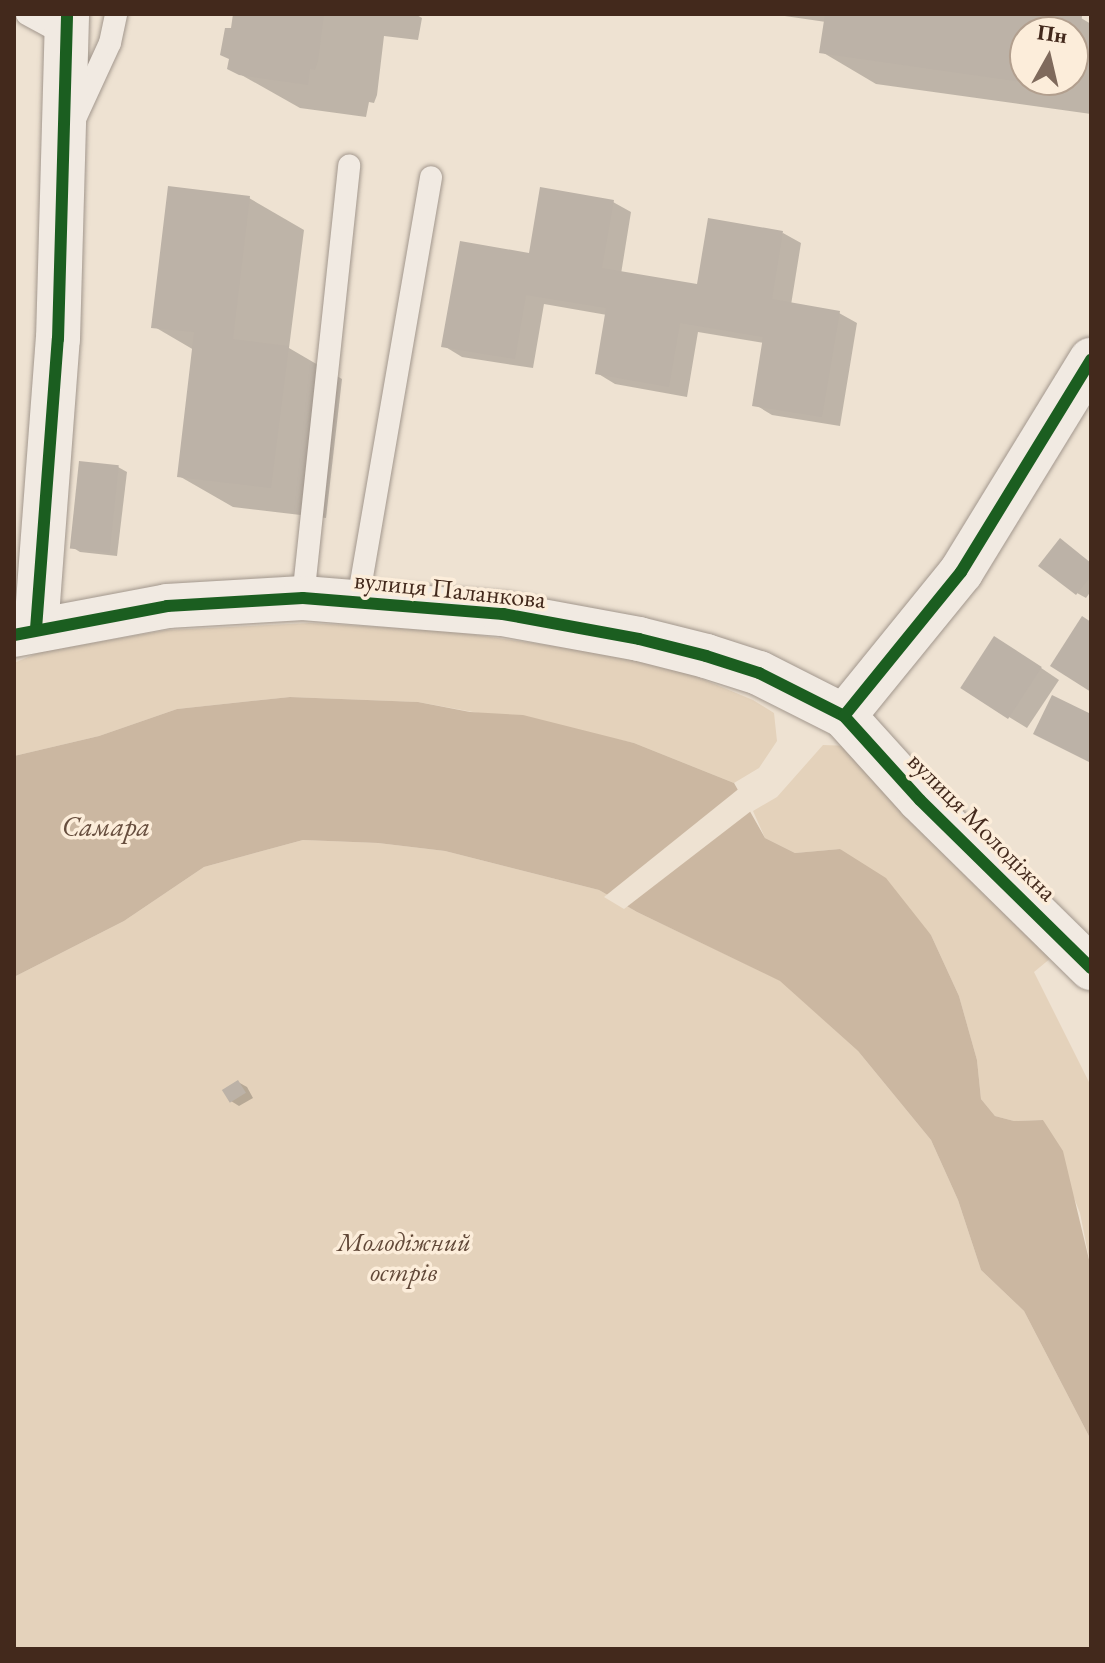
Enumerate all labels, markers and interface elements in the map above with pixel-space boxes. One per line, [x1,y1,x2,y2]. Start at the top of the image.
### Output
north arrow [1009,16,1089,96]
text: Пн [1035,17,1069,50]
street label: вулиця Паланкова [353,564,547,616]
street label: вулиця Молодіжна [901,746,1063,908]
water label: Самара [62,809,150,843]
park label: Молодіжний острів [337,1227,471,1288]

